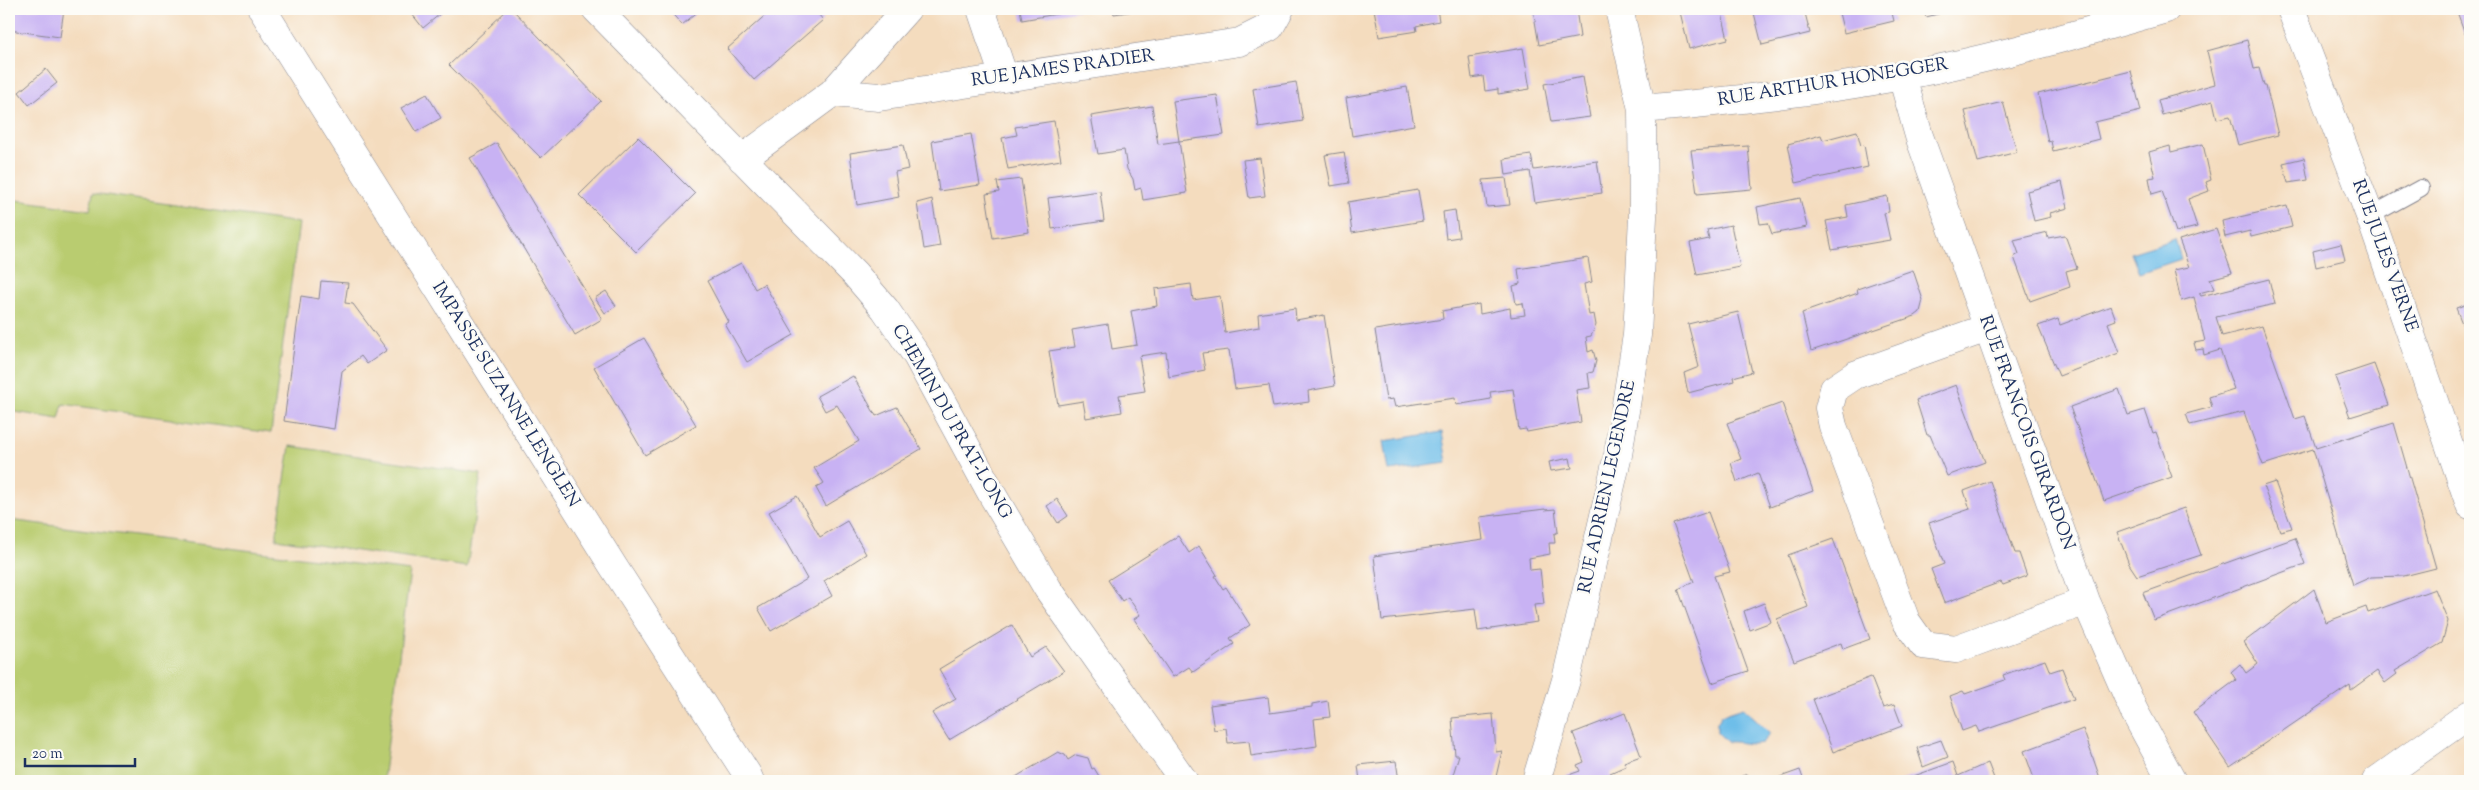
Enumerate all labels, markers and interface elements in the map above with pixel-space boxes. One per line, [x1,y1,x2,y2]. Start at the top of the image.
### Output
street label: RUE JAMES PRADIER [970,43,1156,95]
street label: RUE ARTHUR HONEGGER [1716,52,1950,114]
street label: RUE JULES VERNE [2344,176,2424,336]
street label: IMPASSE SUZANNE LENGLEN [425,277,585,513]
street label: RUE FRANÇOIS GIRARDON [1971,312,2081,554]
street label: CHEMIN DU PRAT-LONG [884,320,1018,525]
street label: RUE ADRIEN LEGENDRE [1573,378,1643,596]
scale bar [25,735,135,767]
text: 20 m [32,744,63,765]

